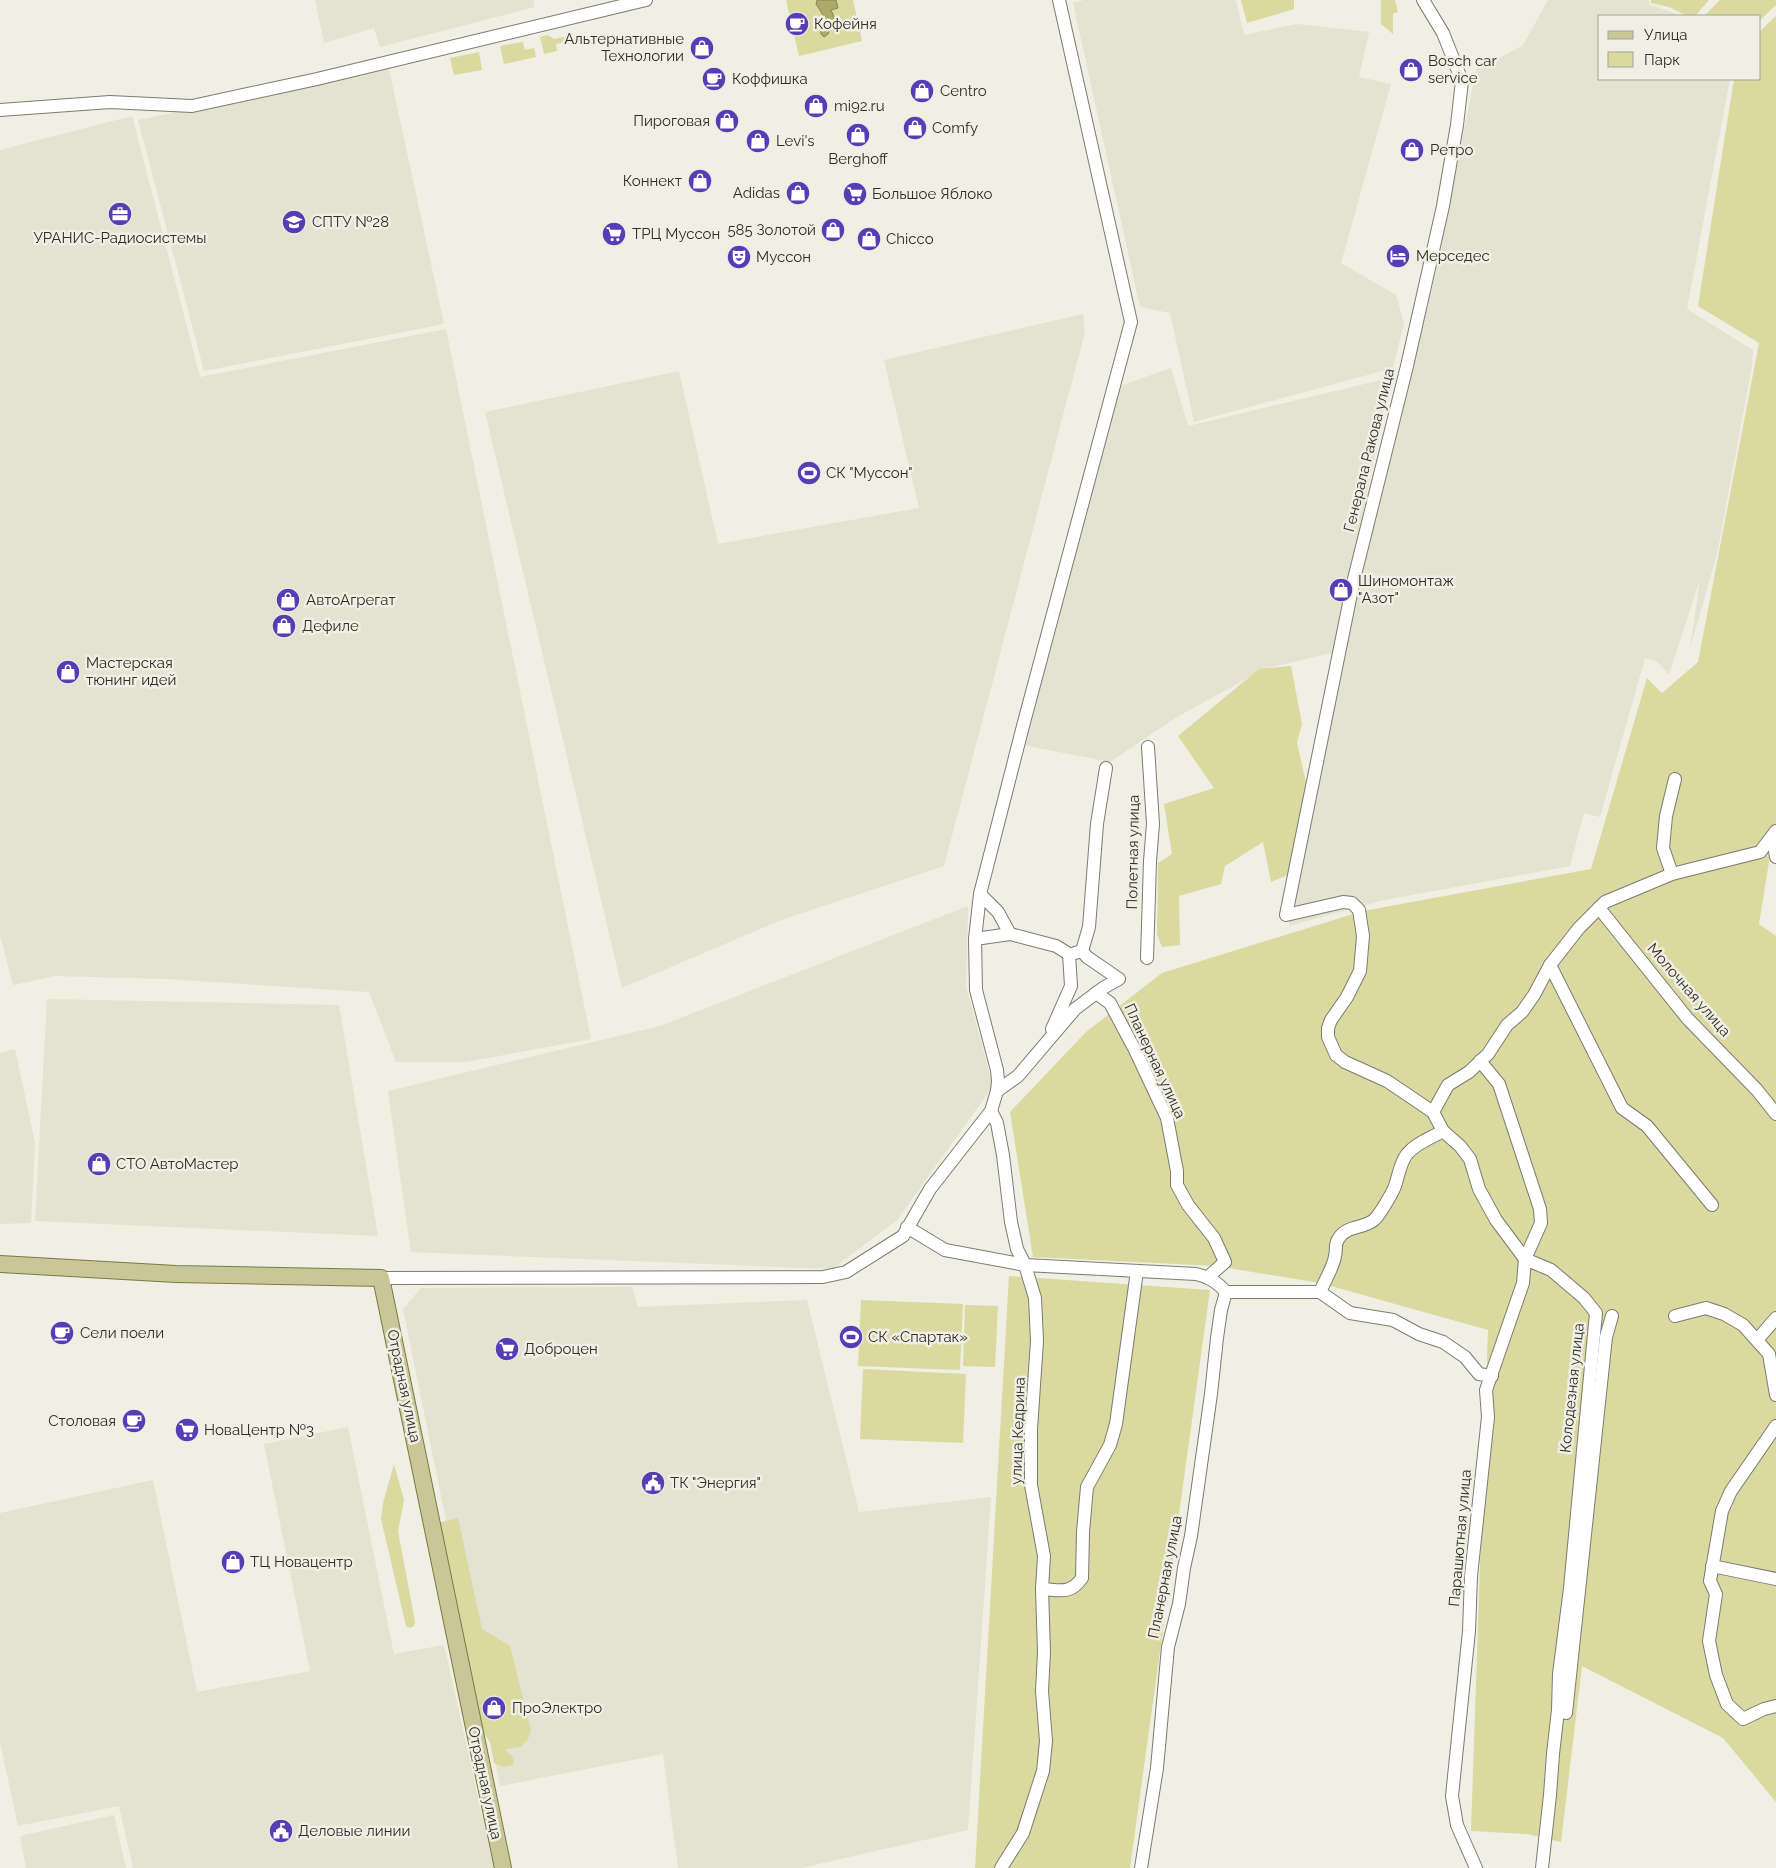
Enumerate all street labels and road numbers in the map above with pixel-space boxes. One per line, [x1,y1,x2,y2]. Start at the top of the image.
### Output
street label: Генерала Ракова улица [1340,366,1398,534]
street label: Полетная улица [1123,795,1143,909]
street label: Молочная улица [1644,940,1734,1040]
street label: Планерная улица [1120,1001,1190,1121]
street label: Колодезная улица [1556,1322,1588,1454]
street label: Отрадная улица [383,1328,425,1444]
street label: улица Кедрина [1007,1377,1029,1485]
street label: Парашютная улица [1445,1469,1475,1607]
street label: Планерная улица [1144,1514,1186,1640]
street label: Отрадная улица [464,1725,506,1841]

